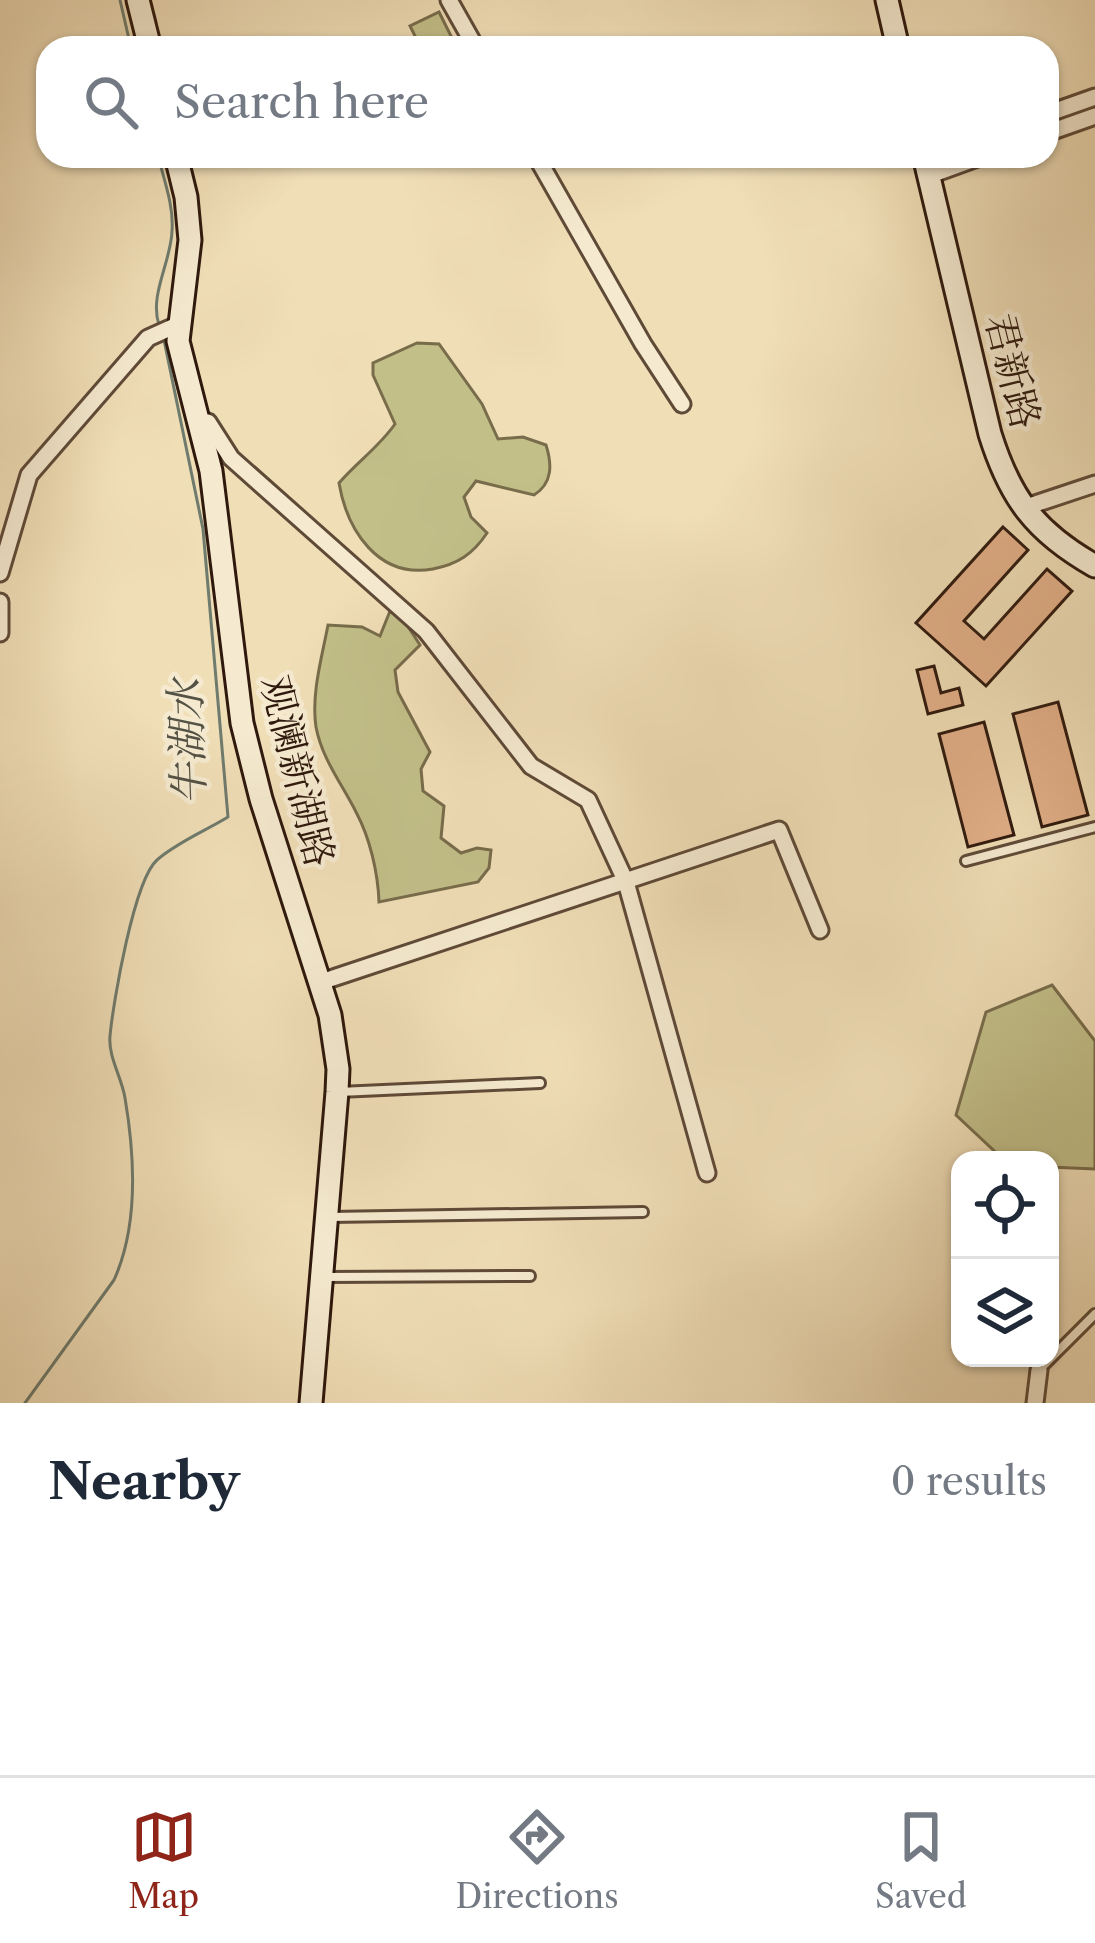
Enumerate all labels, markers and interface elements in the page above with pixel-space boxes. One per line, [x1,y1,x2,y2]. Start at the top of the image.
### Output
search box [36,36,1059,168]
icon: search [78,69,144,135]
text: Search here [174,74,429,130]
street label: 君新路 [976,308,1050,434]
street label: 观澜新湖路 [251,671,345,871]
water label: 牛湖水 [159,674,215,806]
map controls [951,1151,1059,1367]
button: locate [951,1151,1059,1259]
button: layers [951,1259,1059,1367]
text: Nearby [48,1450,240,1512]
text: 0 results [891,1457,1047,1505]
tab: Map [128,1804,199,1917]
tab: Directions [456,1804,619,1917]
tab: Saved [875,1804,967,1917]

